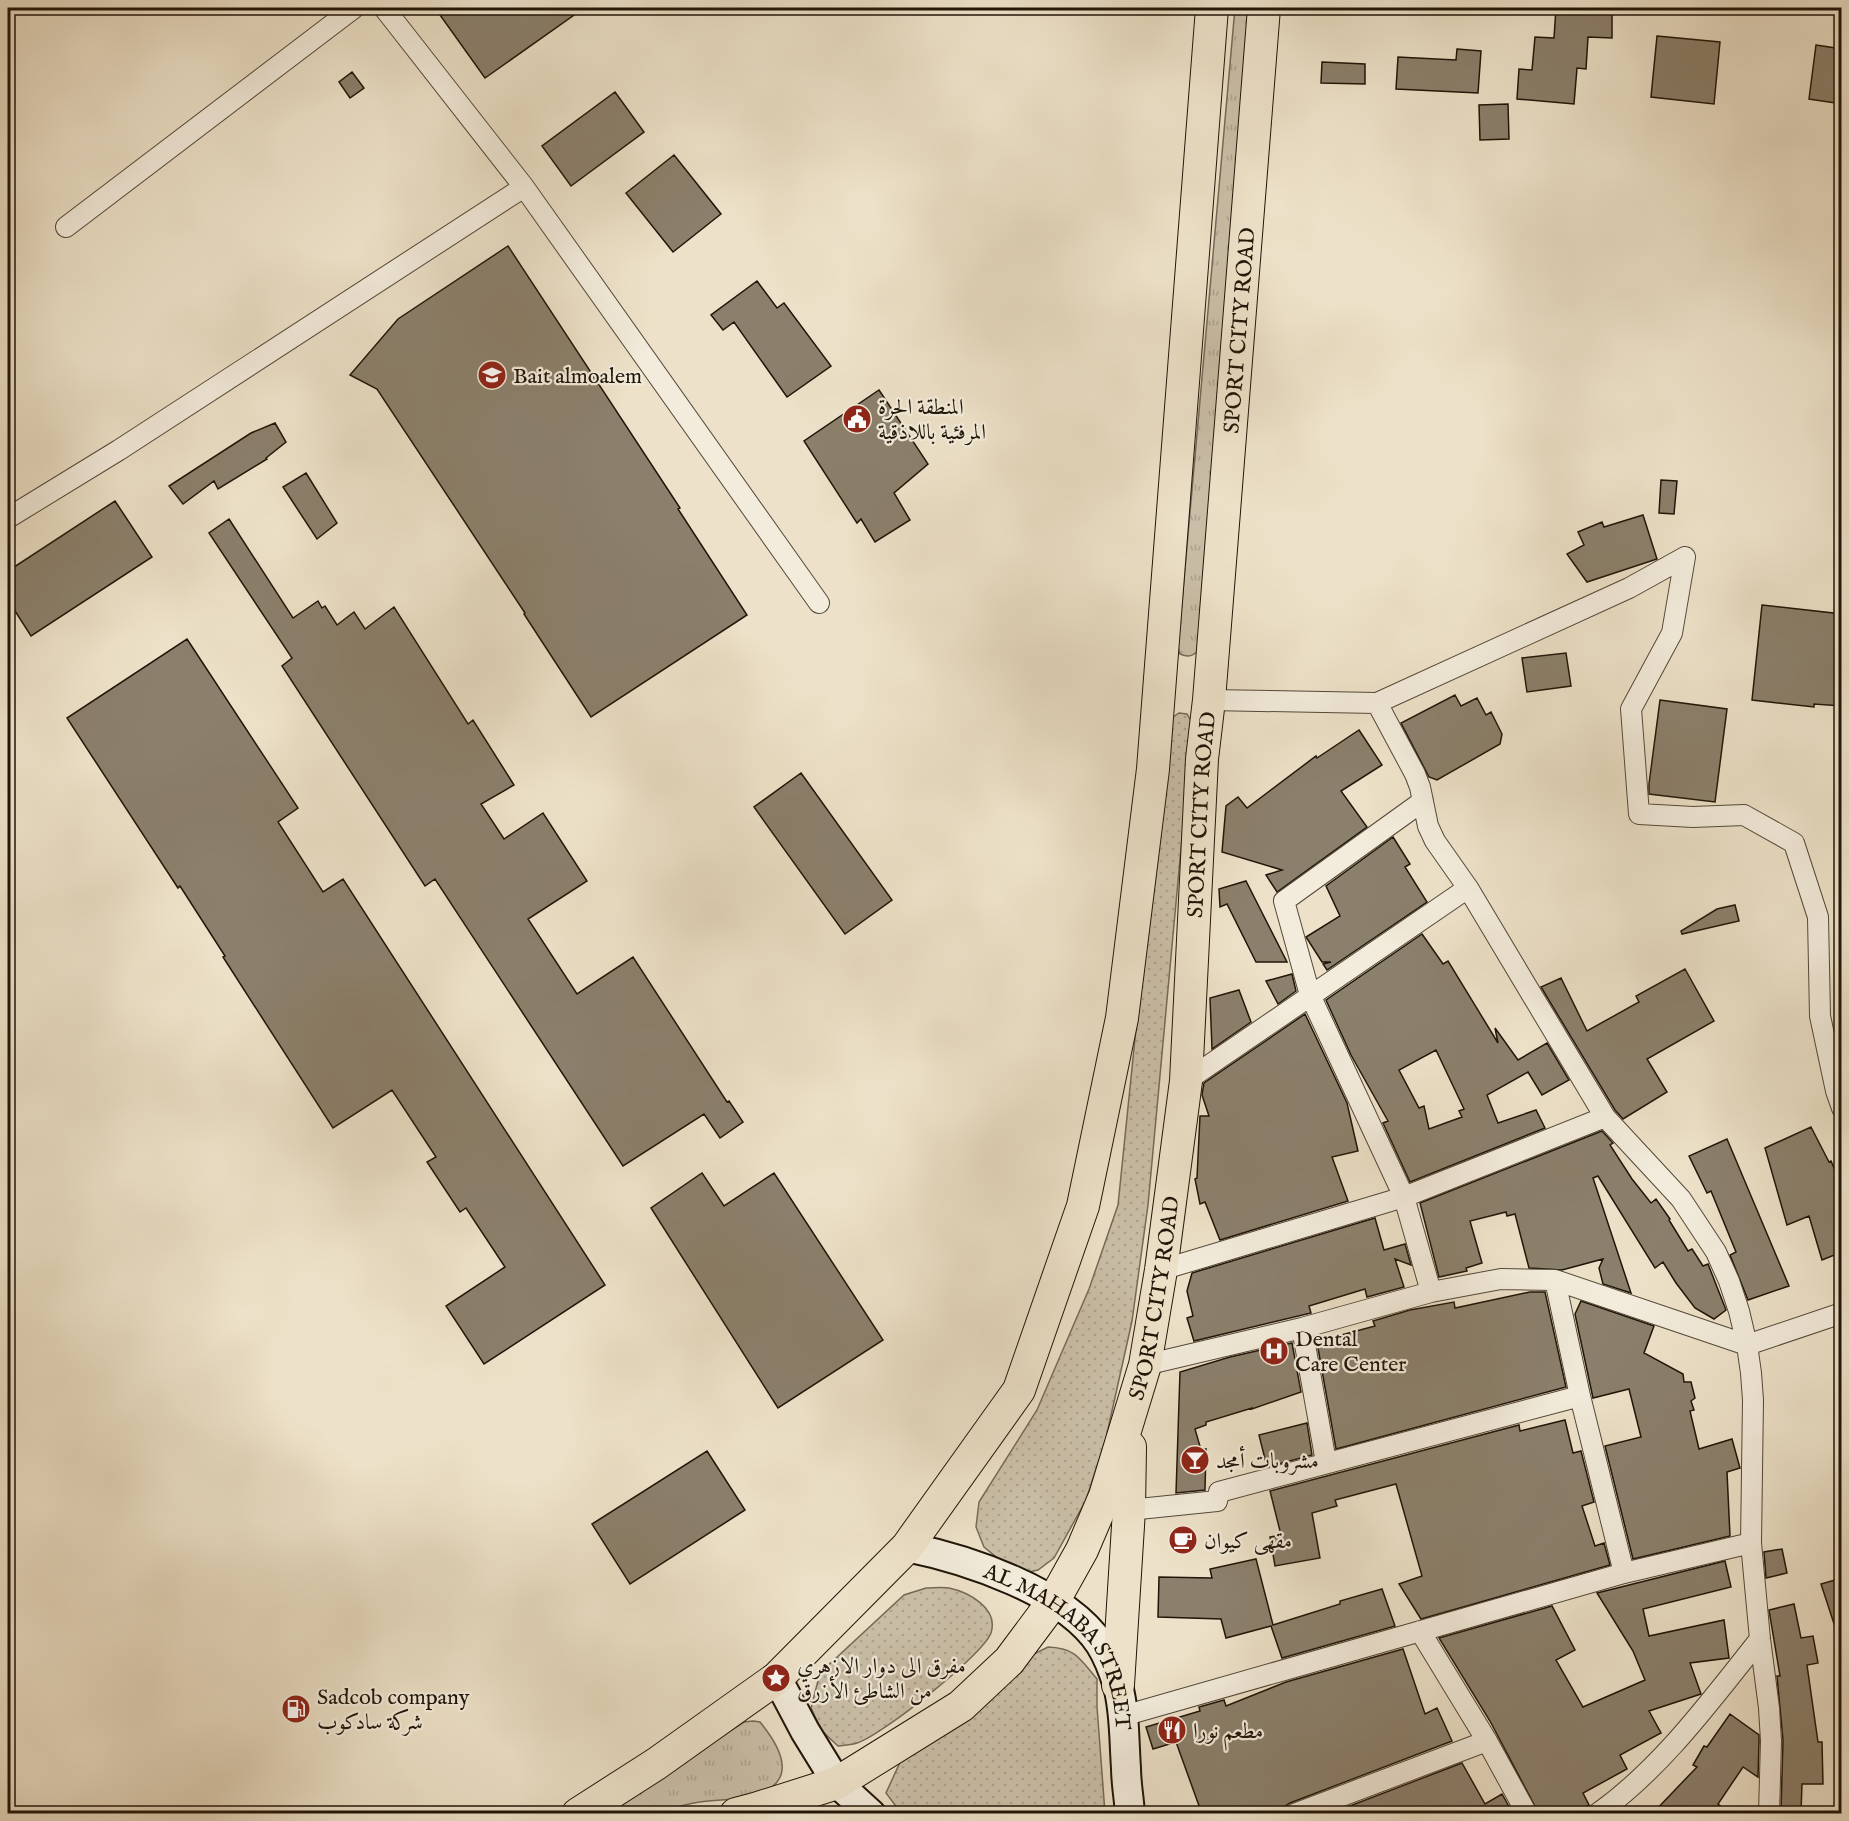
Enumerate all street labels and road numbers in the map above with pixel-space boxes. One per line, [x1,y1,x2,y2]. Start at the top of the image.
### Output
street label: SPORT CITY ROAD [1218,226,1263,435]
street label: SPORT CITY ROAD [1182,710,1224,919]
street label: SPORT CITY ROAD [1123,1194,1187,1404]
street label: AL MAHABA STREET [978,1558,1136,1731]

